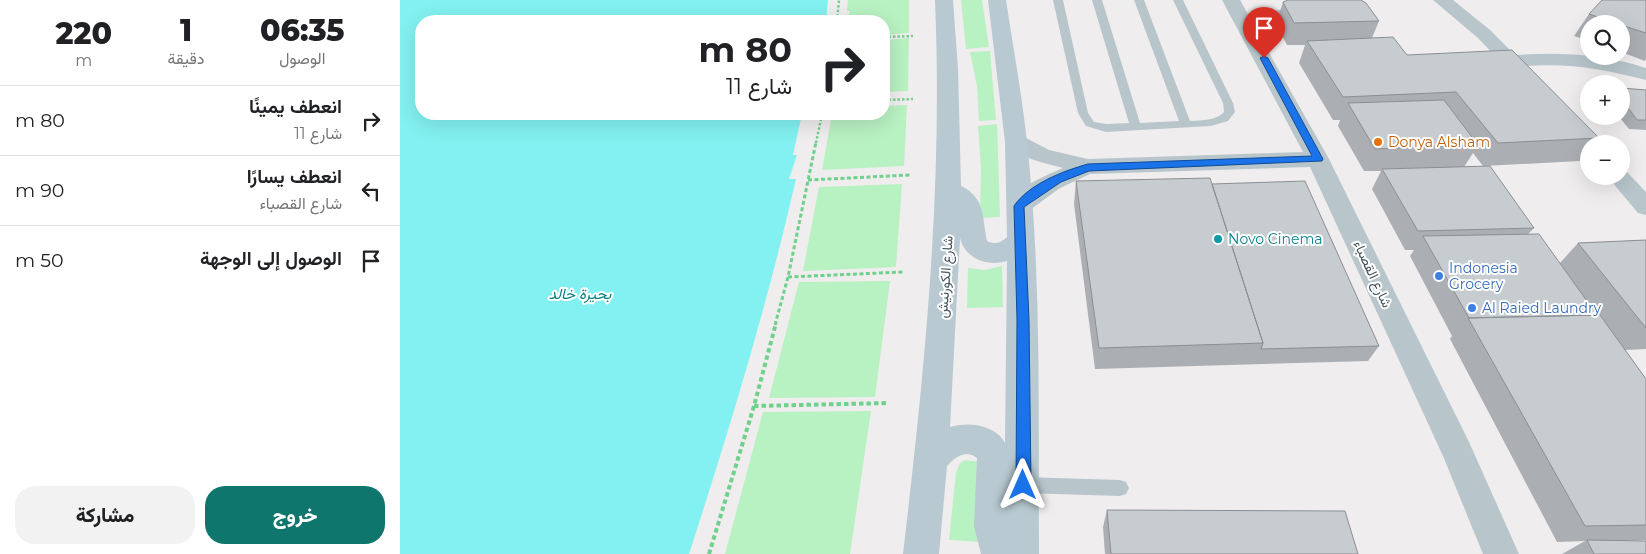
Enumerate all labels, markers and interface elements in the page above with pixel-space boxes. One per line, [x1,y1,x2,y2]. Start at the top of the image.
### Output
pin [1243,7,1285,58]
text: 1 [180,12,192,49]
text: 06:35 [260,12,345,49]
icon: arrive [1250,14,1278,42]
text: 220 [56,15,112,52]
map controls [1580,15,1630,185]
button: search [1580,15,1630,65]
text: 80 m [699,28,792,71]
icon: right [810,35,875,100]
text: دقيقة [167,49,205,68]
text: الوصول [279,49,325,68]
text: m [75,51,92,70]
text: شارع 11 [726,73,792,100]
button: + [1580,75,1630,125]
text: انعطف يمينًا [249,95,342,118]
icon: right [357,107,385,135]
text: 80 m [15,109,65,132]
text: شارع 11 [294,124,342,143]
place label: Donya Alsham [1388,133,1490,151]
button: − [1580,135,1630,185]
marker: Donya Alsham [1372,136,1384,148]
text: انعطف يسارًا [247,165,342,188]
icon: left [357,177,385,205]
text: 90 m [15,179,64,202]
text: شارع القصباء [259,194,342,213]
place label: Novo Cinema [1228,230,1323,248]
marker: Novo Cinema [1212,233,1224,245]
street label: شارع الكورنيش [933,235,959,319]
street label: شارع القصباء [1348,237,1396,311]
text: الوصول إلى الوجهة [200,247,342,270]
icon: arrive [357,247,385,275]
text: 50 m [15,249,64,272]
place label: Indonesia Grocery [1449,259,1518,293]
marker: Indonesia Grocery [1433,270,1445,282]
water label: بحيرة خالد [549,284,612,303]
place label: Al Raied Laundry [1482,299,1602,317]
marker: Al Raied Laundry [1466,302,1478,314]
position arrow [996,458,1048,510]
button: مشاركة [15,486,195,544]
button: خروج [205,486,385,544]

